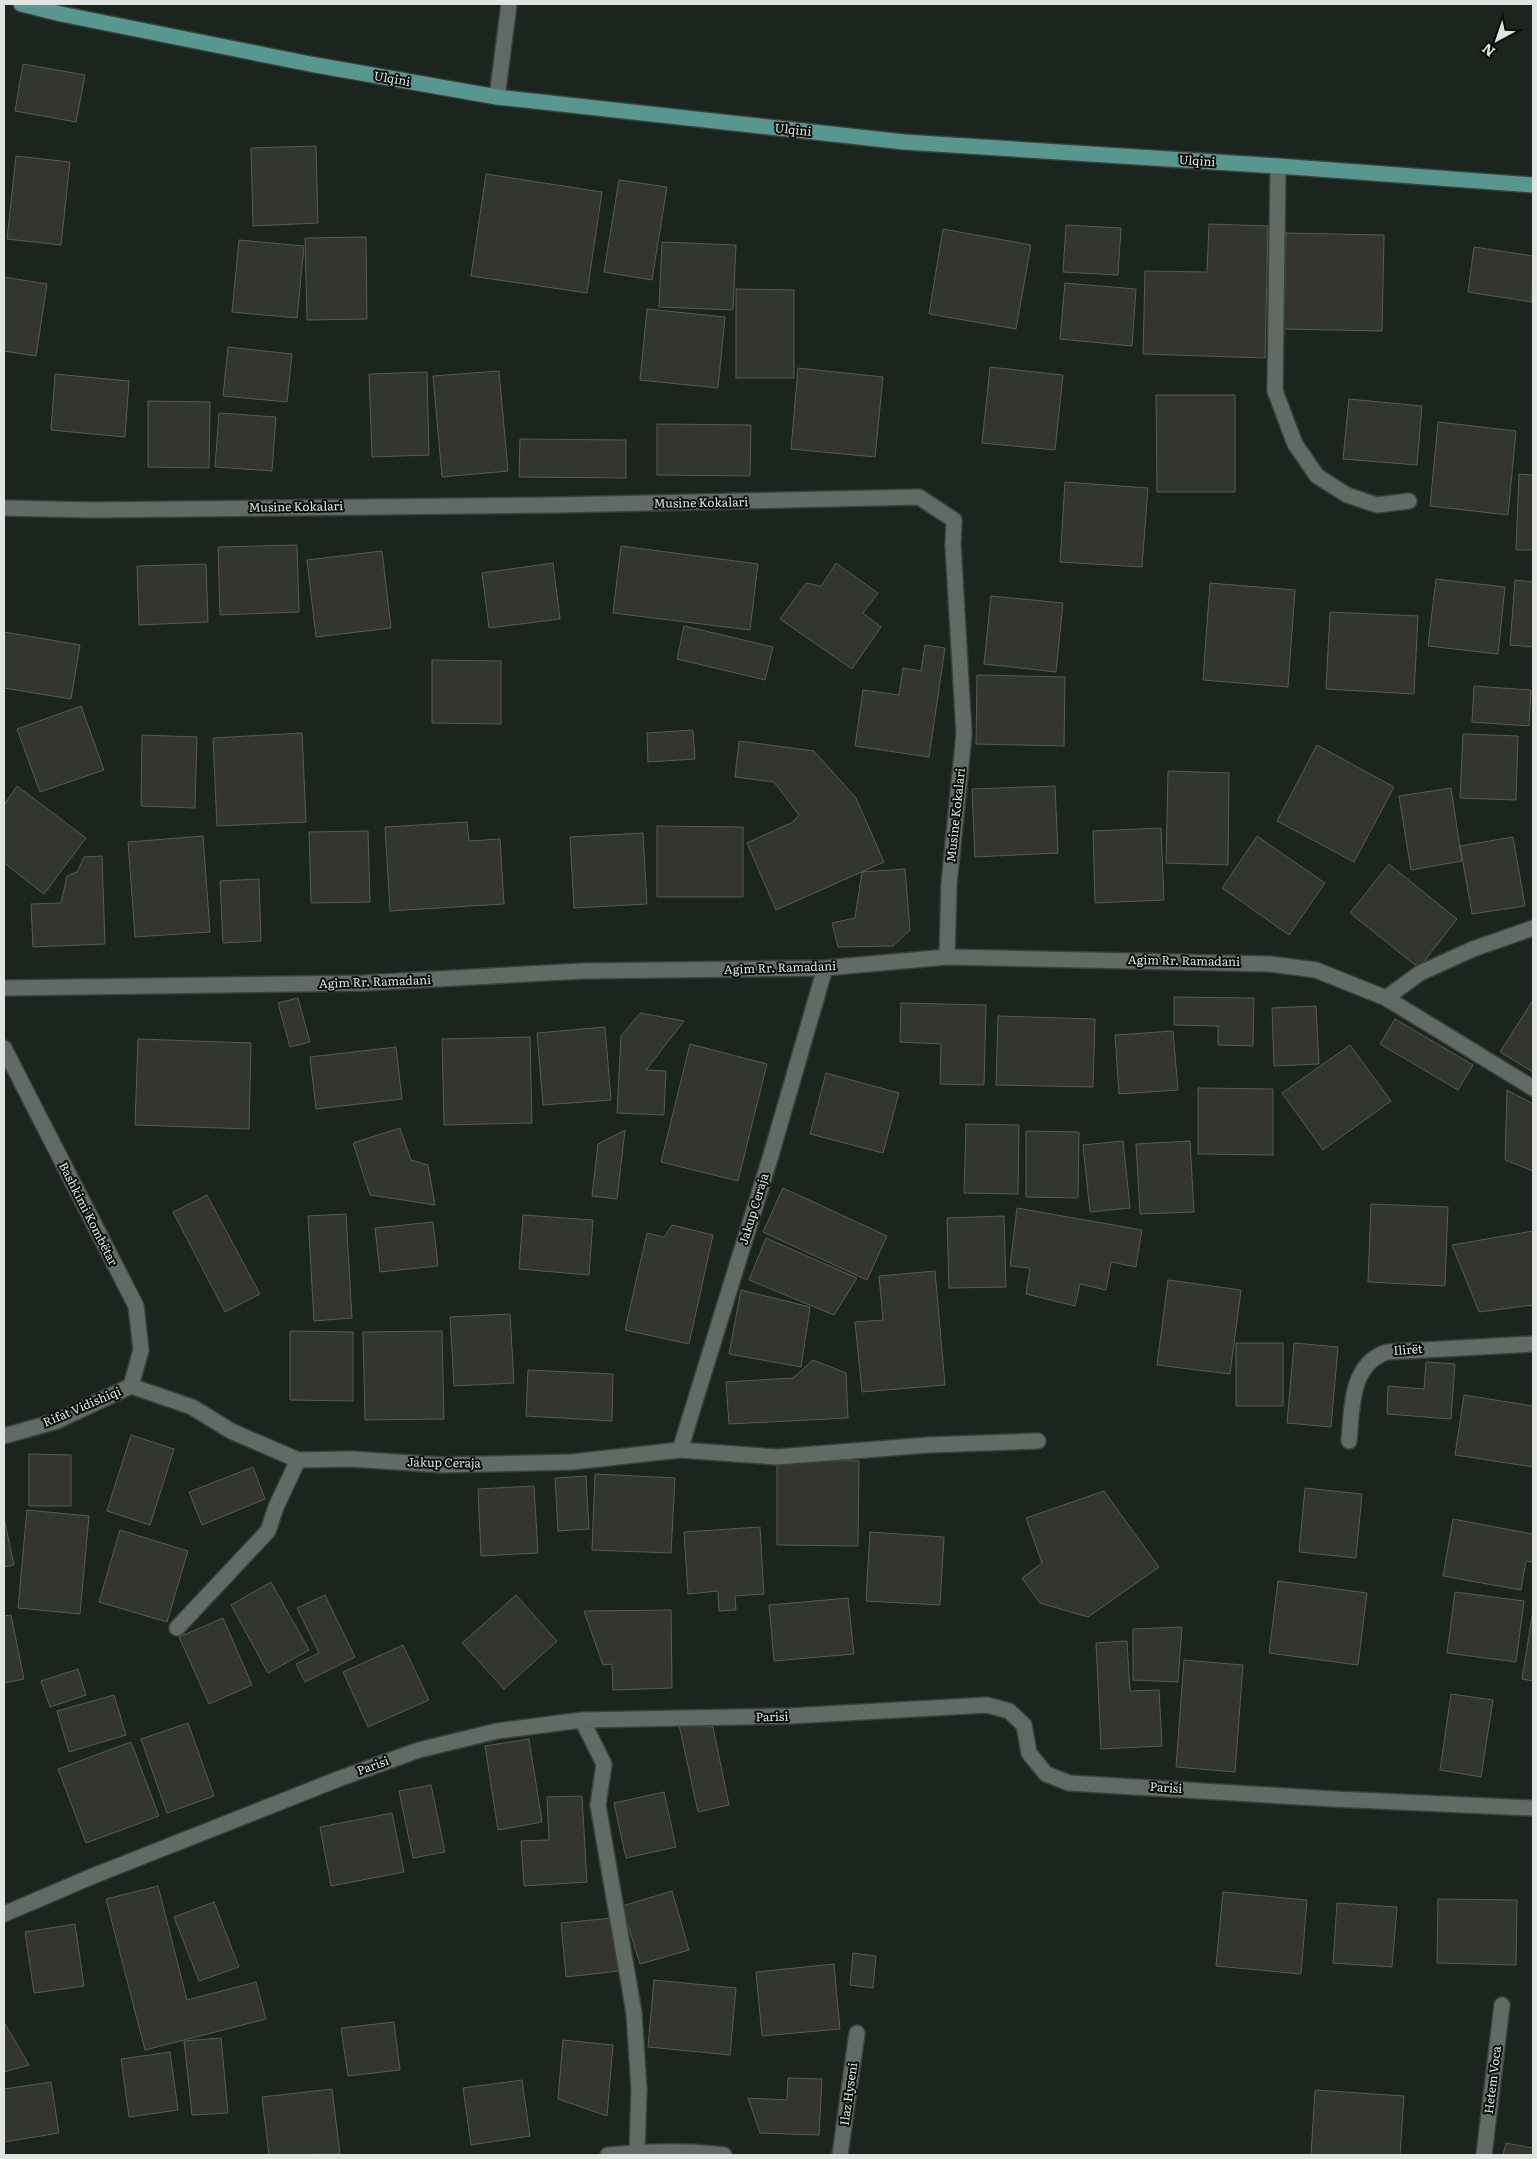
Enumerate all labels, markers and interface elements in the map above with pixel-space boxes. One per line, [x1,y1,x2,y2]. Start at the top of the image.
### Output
north arrow [1472,15,1522,65]
text: N [1477,39,1499,62]
street label: Ulqini [373,66,412,90]
street label: Ulqini [774,118,812,140]
street label: Ulqini [1178,150,1216,170]
street label: Musine Kokalari [654,492,748,512]
street label: Musine Kokalari [249,496,343,516]
street label: Musine Kokalari [941,767,969,863]
street label: Agim Rr. Ramadani [1128,950,1240,970]
street label: Agim Rr. Ramadani [724,956,836,978]
street label: Agim Rr. Ramadani [319,970,431,992]
street label: Bashkimi Kombëtar [55,1159,123,1269]
street label: Jakup Ceraja [734,1170,773,1247]
street label: Ilirët [1393,1339,1423,1359]
street label: Rifat Vidishiqi [40,1382,123,1431]
street label: Jakup Ceraja [407,1452,482,1472]
street label: Parisi [755,1707,788,1725]
street label: Parisi [354,1751,391,1779]
street label: Parisi [1149,1777,1183,1797]
street label: Hetem Voca [1479,2044,1505,2115]
street label: Ilaz Hyseni [835,2061,861,2126]

